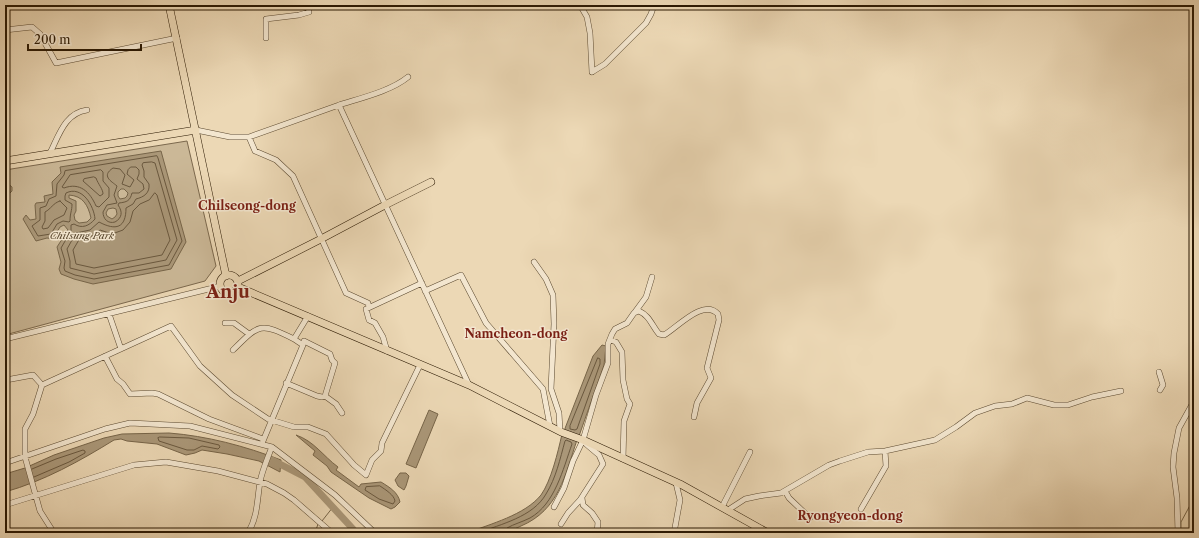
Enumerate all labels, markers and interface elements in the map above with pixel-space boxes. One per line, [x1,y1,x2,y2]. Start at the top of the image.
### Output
scale bar [28,26,141,52]
text: 200 m [34,32,71,47]
district label: Chilseong-dong [198,198,297,213]
park label: Chilsung Park [50,229,115,242]
district label: Anju [205,281,250,303]
district label: Namcheon-dong [465,326,569,341]
district label: Ryongyeon-dong [797,508,904,523]

